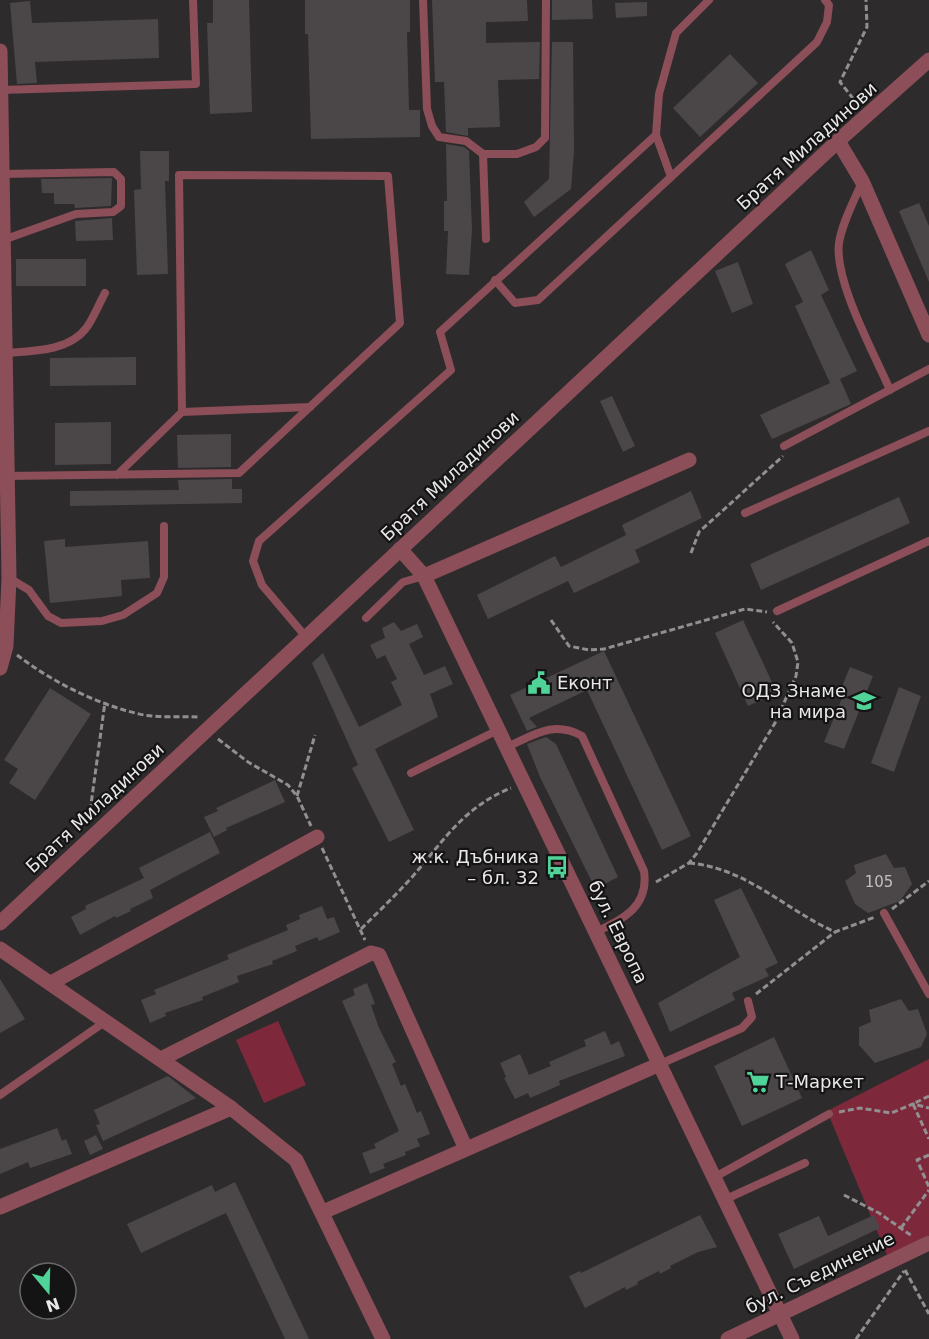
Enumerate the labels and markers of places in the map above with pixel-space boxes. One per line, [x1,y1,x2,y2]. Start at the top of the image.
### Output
public building icon: Еконт [526,670,552,696]
place label: Еконт [557,672,613,693]
place label: ОДЗ Знаме на мира [742,680,846,722]
school or university icon: ОДЗ Знаме на мира [851,688,877,714]
place label: ж.к. Дъбника – бл. 32 [411,846,539,888]
bus stop icon: ж.к. Дъбника – бл. 32 [544,854,570,880]
supermarket icon: Т-Маркет [745,1069,771,1095]
place label: Т-Маркет [775,1071,864,1092]

